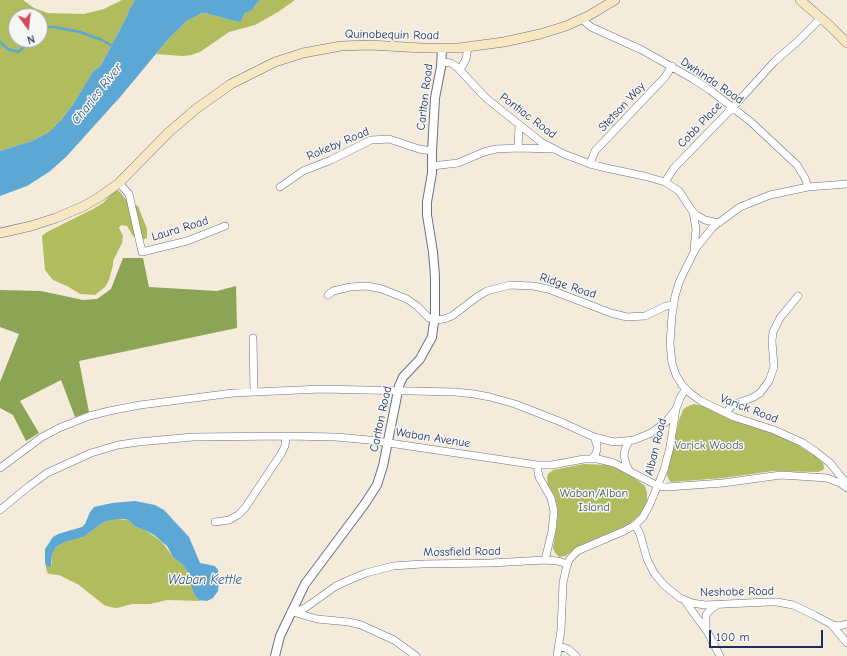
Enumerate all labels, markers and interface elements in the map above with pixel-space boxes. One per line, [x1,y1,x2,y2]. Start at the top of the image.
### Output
north arrow [8,8,48,48]
street label: Quinobequin Road [345,27,439,43]
text: N [26,32,36,46]
street label: Dwhinda Road [678,55,746,107]
water label: Charles River [68,60,126,128]
street label: Carlton Road [414,63,436,131]
street label: Stetson Way [596,79,648,135]
street label: Pontiac Road [497,90,559,142]
street label: Cobb Place [675,99,725,151]
street label: Rokeby Road [305,124,371,164]
street label: Laura Road [150,214,210,244]
street label: Ridge Road [538,270,598,302]
street label: Carlton Road [367,385,395,453]
street label: Varick Road [718,391,780,427]
street label: Alban Road [642,417,670,477]
street label: Waban Avenue [395,425,471,451]
park label: Varick Woods [675,439,743,453]
park label: Waban/Alban Island [560,487,628,515]
street label: Mossfield Road [423,544,501,560]
water label: Waban Kettle [168,572,242,588]
street label: Neshobe Road [700,584,774,600]
scale bar [711,622,825,648]
text: 100 m [716,630,749,644]

